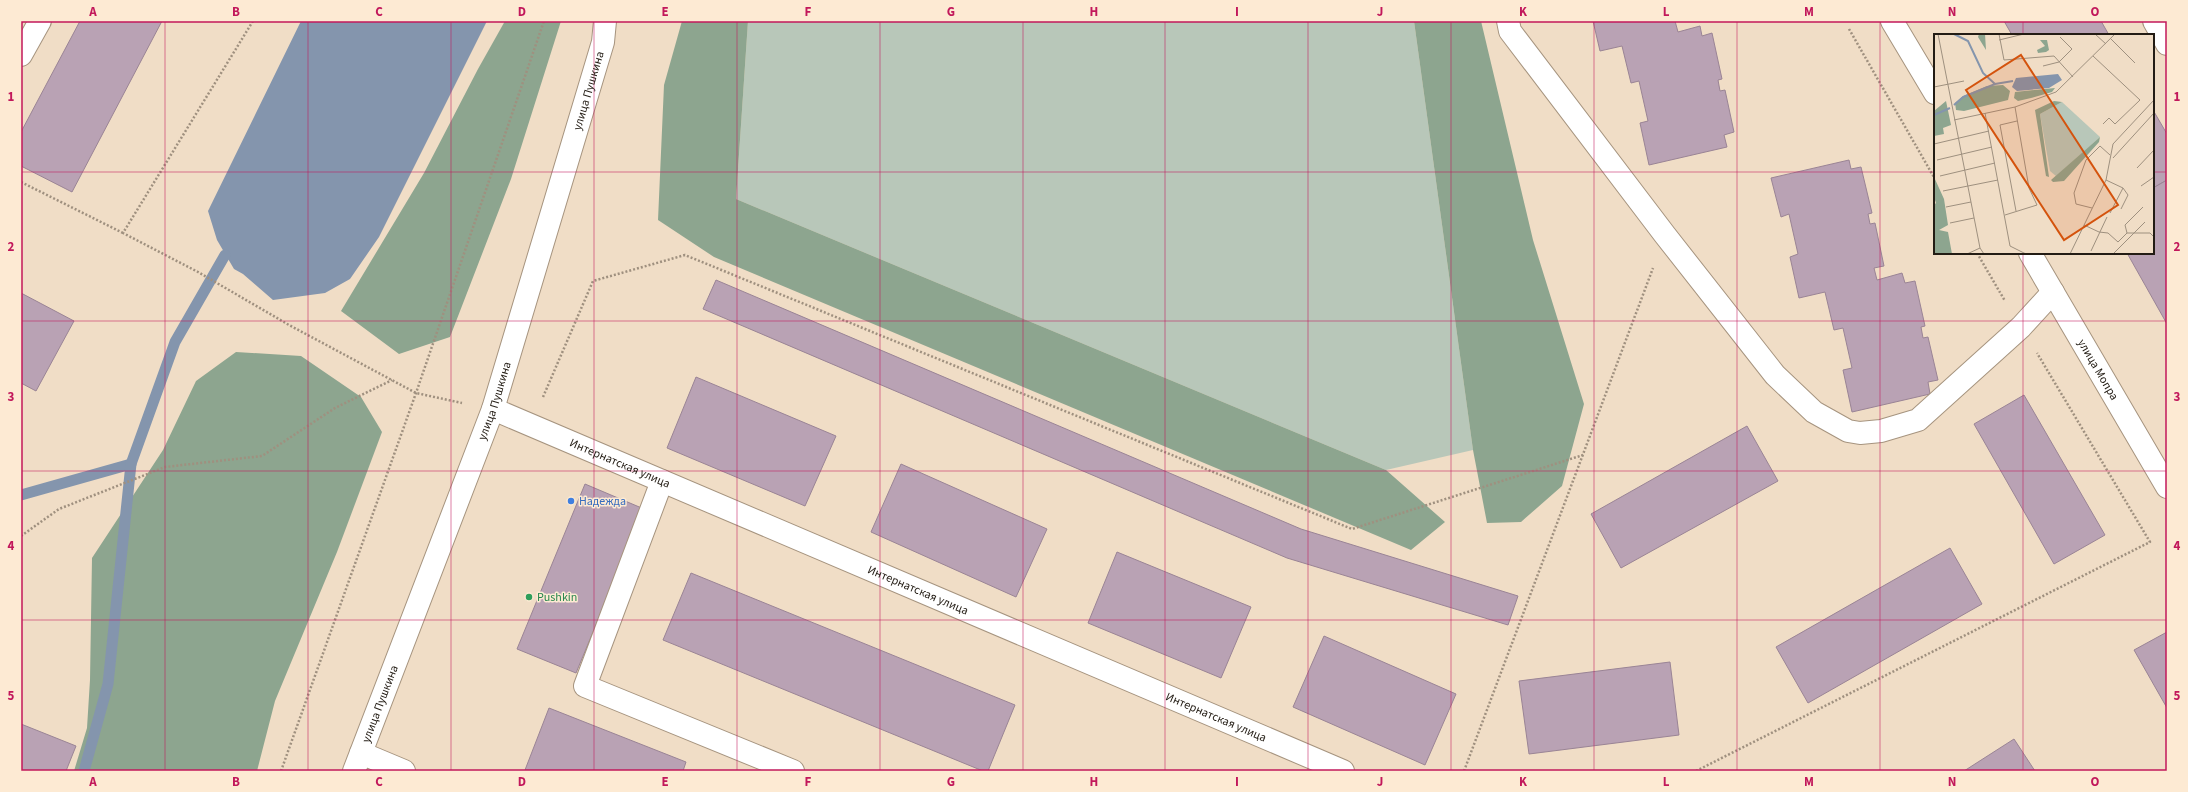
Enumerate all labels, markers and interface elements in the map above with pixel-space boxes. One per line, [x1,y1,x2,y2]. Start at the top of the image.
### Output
text: A [88,3,97,21]
text: B [232,3,240,21]
text: C [375,3,383,21]
text: D [518,3,526,21]
text: E [661,3,669,21]
text: F [805,3,812,21]
text: G [947,3,955,21]
text: H [1090,3,1098,21]
text: I [1235,3,1239,21]
text: J [1377,3,1383,21]
text: K [1519,3,1528,21]
text: L [1663,3,1670,21]
text: M [1804,3,1814,21]
text: N [1948,3,1956,21]
text: O [2091,3,2100,21]
inset map [1934,34,2154,254]
street label: улица Пушкина [568,49,608,132]
text: 1 [8,88,15,106]
text: 1 [2174,88,2181,106]
text: 2 [8,238,15,256]
text: 2 [2174,238,2181,256]
street label: улица Мопра [2074,336,2123,403]
street label: улица Пушкина [473,359,515,443]
text: 3 [8,388,15,406]
text: 3 [2174,388,2181,406]
street label: Интернатская улица [567,434,673,492]
place label: Надежда [579,493,626,510]
marker: Надежда [566,496,576,506]
text: 4 [8,537,15,555]
text: 4 [2174,537,2181,555]
street label: Интернатская улица [865,561,971,619]
place label: Pushkin [537,589,577,606]
marker: Pushkin [524,592,534,602]
street label: улица Пушкина [357,663,402,745]
text: 5 [8,687,15,705]
text: 5 [2174,687,2181,705]
street label: Интернатская улица [1163,688,1269,746]
text: A [88,773,97,791]
text: B [232,773,240,791]
text: C [375,773,383,791]
text: D [518,773,526,791]
text: E [661,773,669,791]
text: F [805,773,812,791]
text: G [947,773,955,791]
text: H [1090,773,1098,791]
text: I [1235,773,1239,791]
text: J [1377,773,1383,791]
text: K [1519,773,1528,791]
text: L [1663,773,1670,791]
text: M [1804,773,1814,791]
text: N [1948,773,1956,791]
text: O [2091,773,2100,791]

